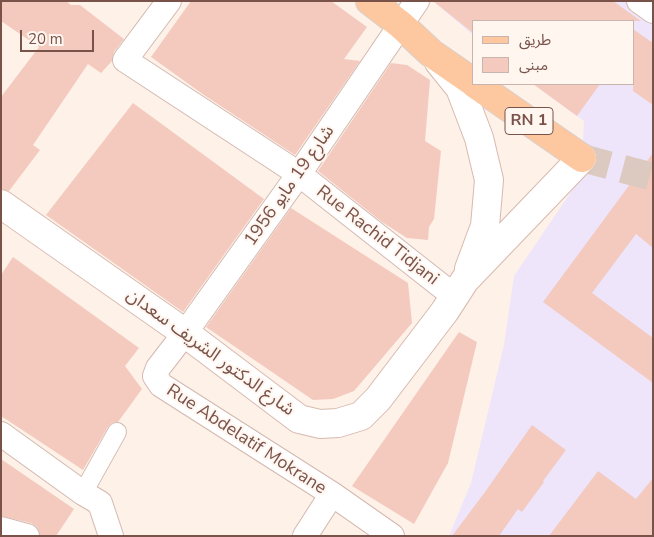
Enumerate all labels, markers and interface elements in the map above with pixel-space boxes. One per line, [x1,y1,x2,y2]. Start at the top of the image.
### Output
scale bar [22,20,96,52]
legend [472,20,634,85]
text: 20 m [28,29,63,49]
text: طريق [519,30,551,50]
text: مبنى [519,55,548,75]
road number: RN 1 [505,108,553,134]
street label: شارع 19 مايو 1956 [240,122,340,250]
street label: Rue Rachid Tidjani [311,181,443,291]
street label: شارغ الدكتور الشريف سعدان [122,285,298,421]
street label: Rue Abdelatif Mokrane [162,380,330,500]

